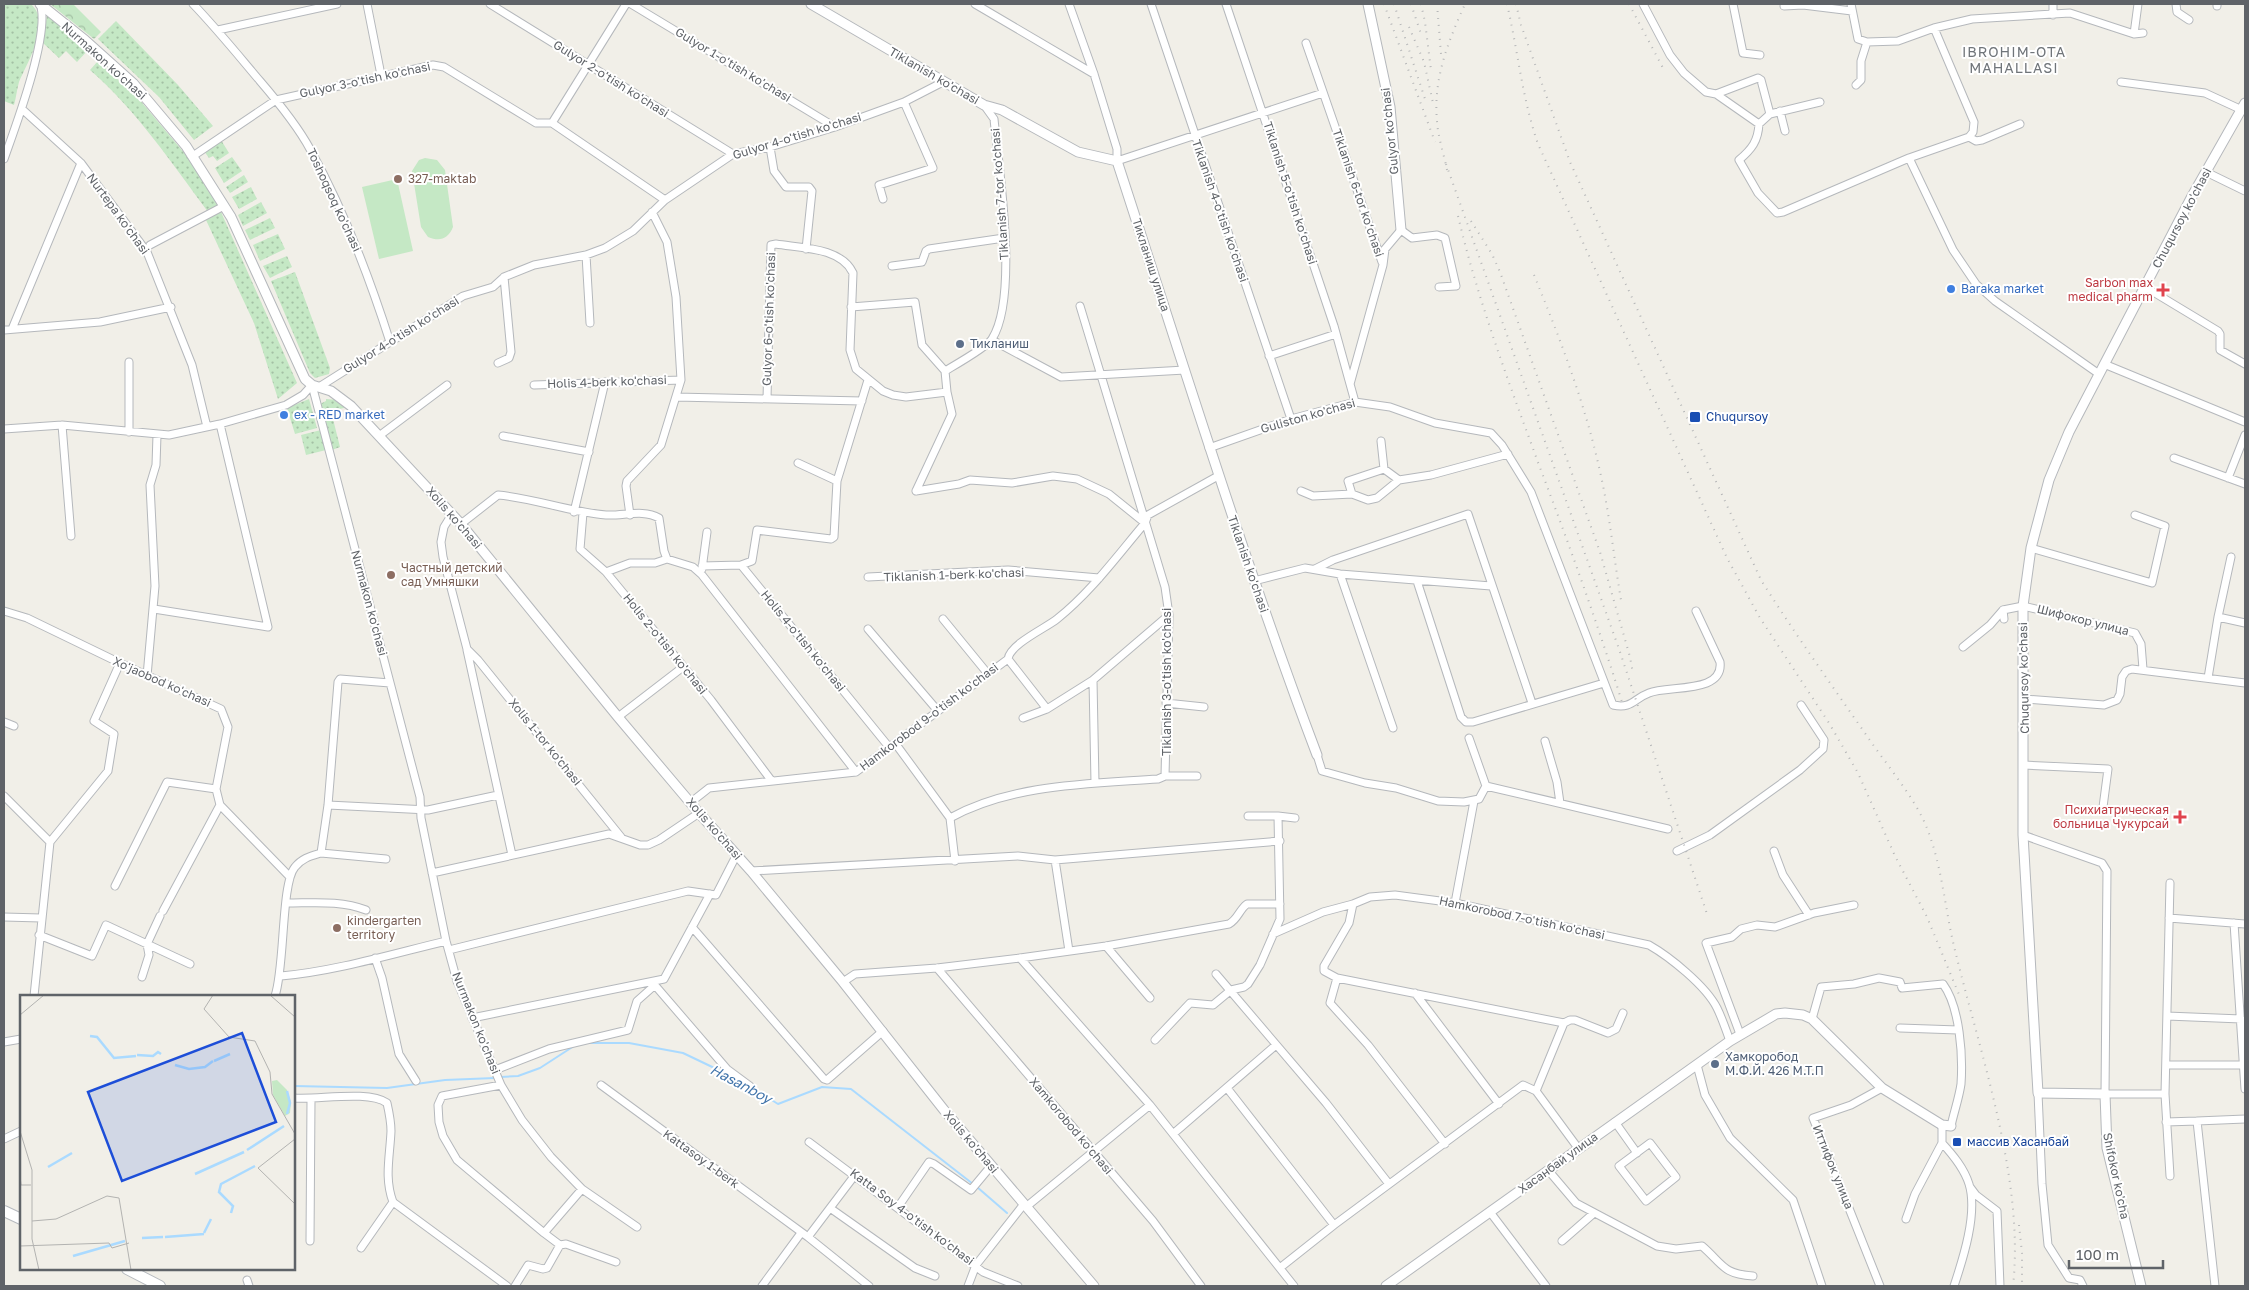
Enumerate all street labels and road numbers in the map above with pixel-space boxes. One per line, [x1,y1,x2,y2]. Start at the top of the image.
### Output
street label: Nurmakon ko'chasi [59,19,150,103]
street label: Gulyor 1-o'tish ko'chasi [673,24,794,105]
street label: Gulyor 2-o'tish ko'chasi [551,37,672,120]
street label: Tiklanish ko'chasi [886,44,982,108]
street label: Gulyor 3-o'tish ko'chasi [298,58,432,101]
street label: Gulyor ko'chasi [1377,87,1402,175]
street label: Gulyor 4-o'tish ko'chasi [731,109,863,162]
street label: Tiklanish 5-o'tish ko‘chasi [1260,120,1321,266]
street label: Tiklanish 7-tor ko'chasi [987,127,1012,261]
street label: Tiklanish 6-tor ko‘chasi [1330,127,1387,259]
street label: Tiklanish 4-o'tish ko‘chasi [1189,138,1252,284]
street label: Toshoqsoq ko'chasi [304,146,365,254]
street label: Chuqursoy ko'chasi [2149,165,2214,271]
street label: Nurtepa ko'chasi [84,170,153,257]
street label: Тикланиш улица [1129,216,1174,313]
street label: Gulyor 6-o'tish ko'chasi [759,252,778,386]
street label: Gulyor 4-o'tish ko'chasi [340,293,461,376]
street label: Holis 4-berk ko'chasi [547,372,667,391]
street label: Guliston ko'chasi [1259,395,1357,436]
street label: Xolis ko'chasi [423,483,486,552]
street label: Tiklanish ko'chasi [1225,513,1272,614]
street label: Nurmakon ko'chasi [348,548,391,657]
street label: Tiklanish 1-berk ko'chasi [883,565,1025,584]
street label: Holis 4-o'tish ko'chasi [758,587,849,694]
street label: Holis 2-o'tish ko'chasi [620,590,711,697]
street label: Шифокор улица [2035,601,2131,638]
street label: Tiklanish 3-o'tish ko'chasi [1159,608,1174,756]
street label: Chuqursoy ko'chasi [2015,622,2032,734]
street label: Xo'jaobod ko'chasi [111,653,214,710]
street label: Hamkorobod 9-o'tish ko'chasi [856,659,1001,774]
street label: Xolis 1-tor ko'chasi [506,695,585,788]
street label: Xolis ko'chasi [683,794,746,863]
street label: Hamkorobod 7-o'tish ko'chasi [1438,893,1606,942]
street label: Nurmakon ko'chasi [449,969,504,1076]
street label: Xamkorobod ko'chasi [1026,1074,1116,1177]
street label: Xolis ko'chasi [941,1107,1002,1176]
street label: Иттифок улица [1810,1122,1857,1211]
street label: Kattasoy 1-berk [660,1126,742,1191]
street label: Хасанбай улица [1515,1129,1600,1196]
street label: Shifokor ko'cha [2100,1131,2133,1220]
street label: Katta Soy 4-o'tish ko'chasi [847,1165,977,1268]

